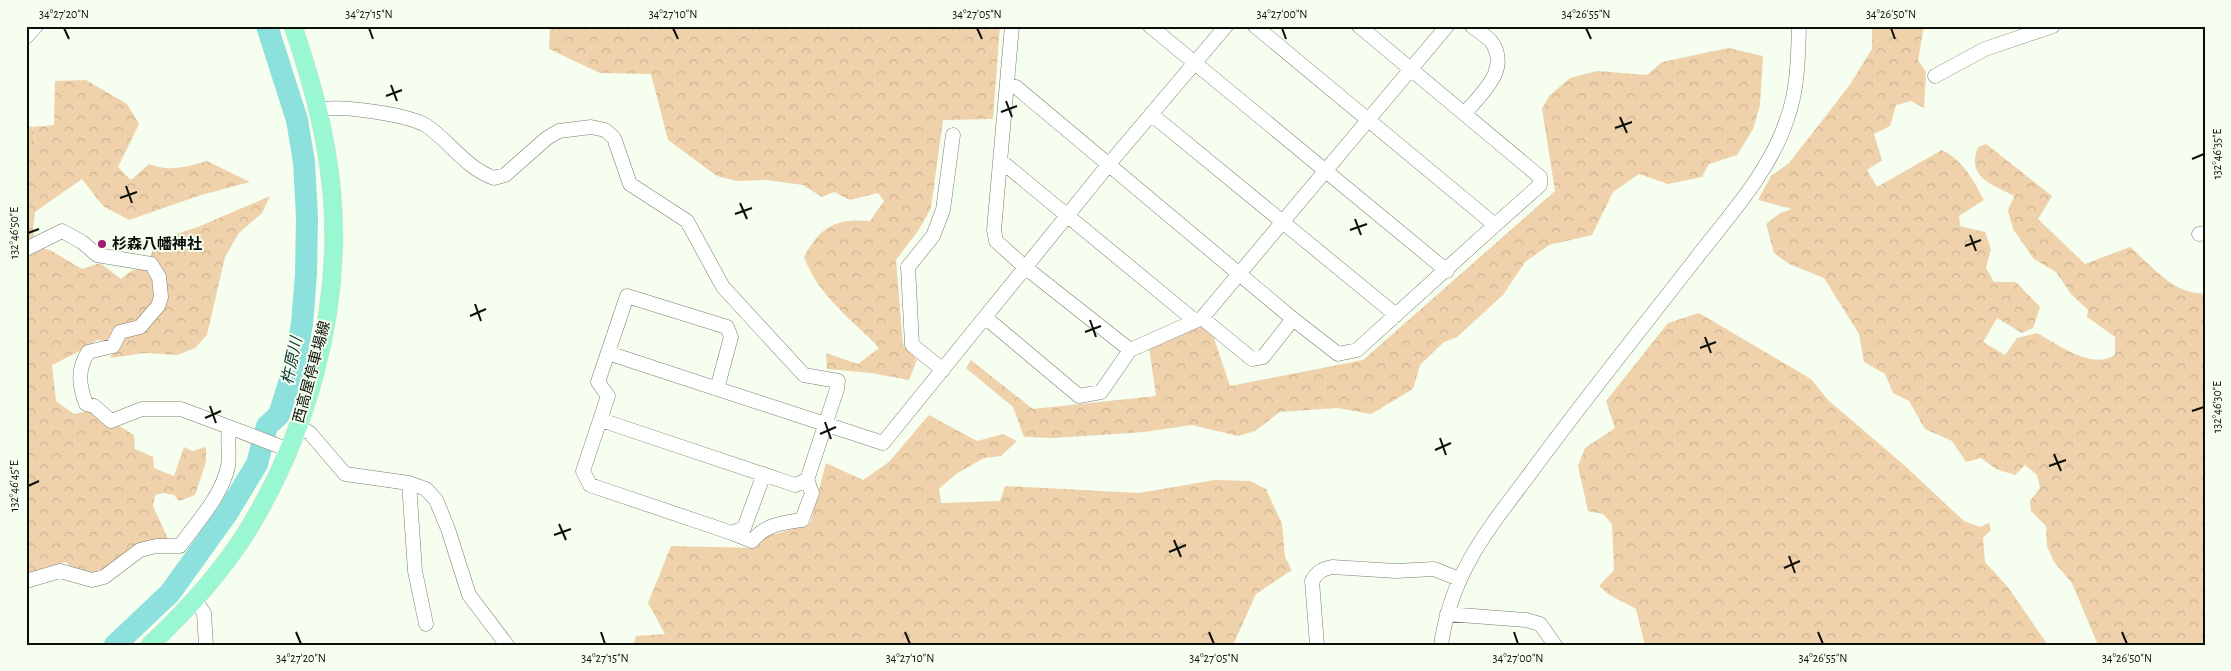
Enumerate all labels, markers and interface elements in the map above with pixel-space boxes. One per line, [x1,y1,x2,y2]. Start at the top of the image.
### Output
text: 34°27'20"N [39,8,89,20]
text: 34°27'15"N [345,8,393,20]
text: 34°27'10"N [649,8,697,20]
text: 34°27'05"N [952,8,1002,20]
text: 34°27'00"N [1257,8,1307,20]
text: 34°26'55"N [1562,8,1610,20]
text: 34°26'50"N [1866,8,1916,20]
text: 132°46'35"E [2211,129,2223,179]
text: 132°46'50"E [8,207,20,259]
place label: 杉森八幡神社 [112,235,202,252]
marker: 杉森八幡神社 [96,238,108,250]
street label: 西高屋停車場線 [290,319,333,425]
water label: 杵原川 [278,334,305,386]
text: 132°46'30"E [2211,381,2223,433]
text: 132°46'45"E [8,460,20,512]
text: 34°27'20"N [276,652,326,664]
text: 34°27'15"N [581,652,629,664]
text: 34°27'10"N [886,652,934,664]
text: 34°27'05"N [1189,652,1239,664]
text: 34°27'00"N [1493,652,1543,664]
text: 34°26'55"N [1799,652,1847,664]
text: 34°26'50"N [2102,652,2152,664]

